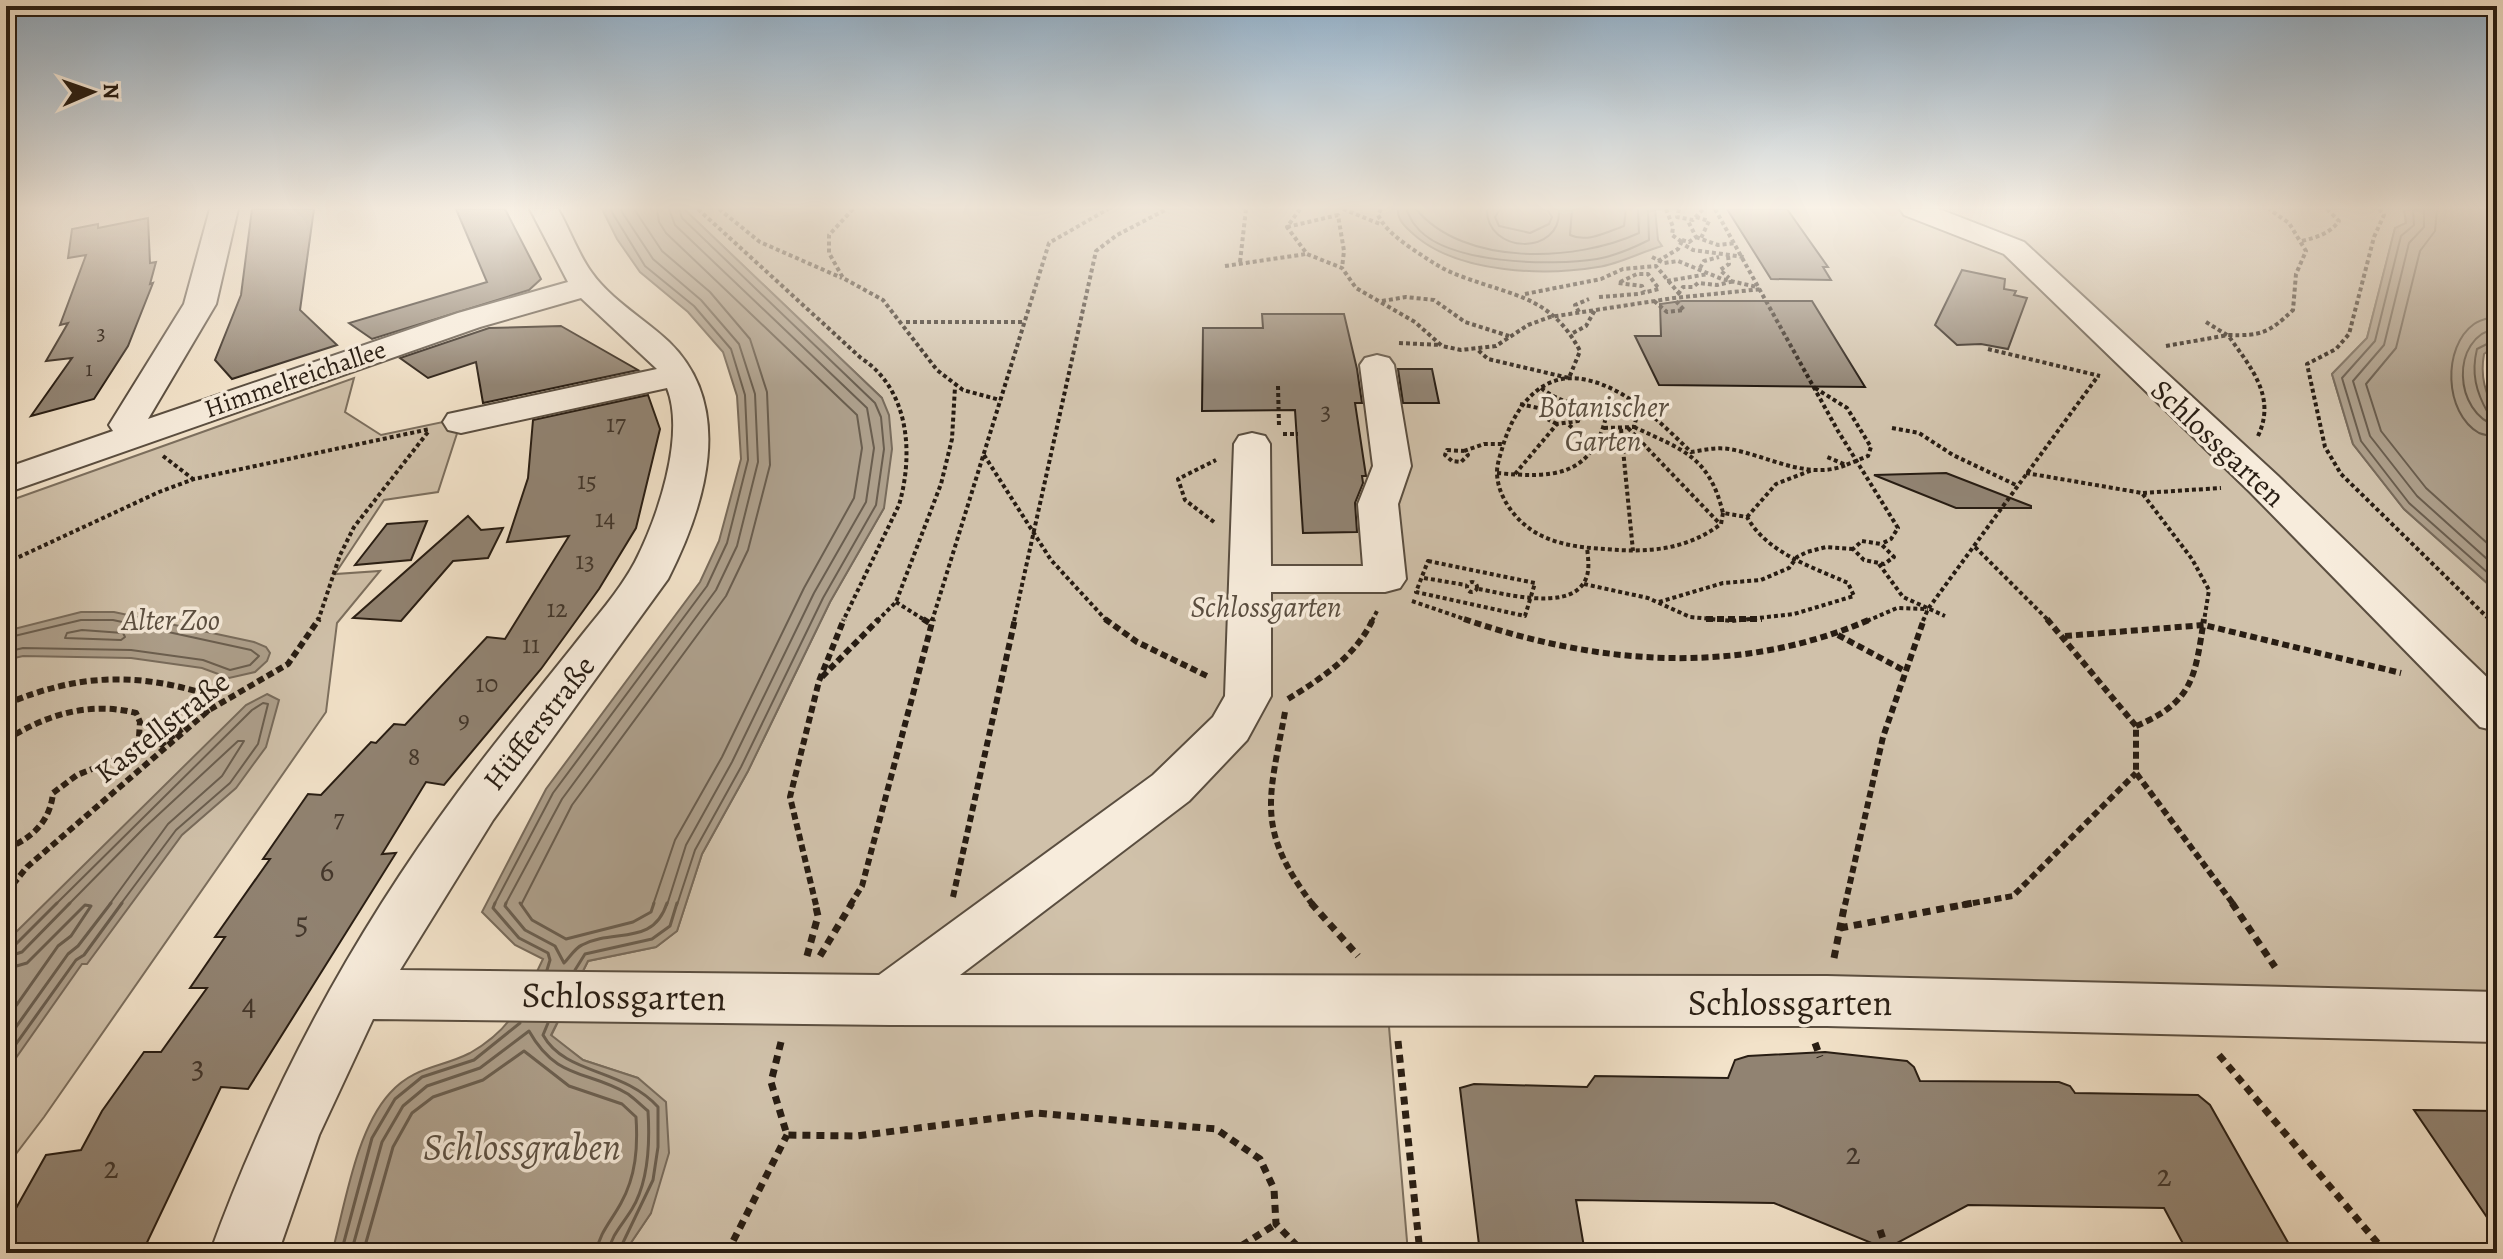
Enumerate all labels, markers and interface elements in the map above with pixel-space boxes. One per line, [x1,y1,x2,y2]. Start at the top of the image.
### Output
north arrow [52,52,132,132]
text: N [96,83,126,100]
house number: 3 [96,318,106,348]
street label: Himmelreichallee [200,332,390,426]
house number: 1 [85,354,93,384]
street label: Schlossgarten [2142,370,2294,516]
park label: Botanischer Garten [1538,387,1670,461]
house number: 3 [1321,393,1331,428]
house number: 17 [606,406,626,441]
house number: 15 [577,463,597,498]
house number: 14 [595,501,616,536]
house number: 13 [575,543,595,578]
park label: Schlossgarten [1190,587,1342,627]
house number: 12 [546,591,568,626]
park label: Alter Zoo [120,600,220,640]
house number: 11 [522,627,540,662]
street label: Hüfferstraße [474,647,604,799]
street label: Kastellstraße [86,662,238,792]
house number: 10 [476,666,498,701]
house number: 9 [458,702,470,737]
house number: 8 [408,739,420,774]
house number: 7 [334,801,345,836]
house number: 6 [320,848,334,892]
house number: 5 [295,901,309,945]
street label: Schlossgarten [521,970,727,1022]
street label: Schlossgarten [1688,978,1892,1027]
house number: 4 [242,982,256,1026]
house number: 3 [191,1045,205,1089]
water label: Schlossgraben [423,1121,621,1173]
house number: 2 [1845,1131,1861,1175]
house number: 2 [103,1145,119,1189]
house number: 2 [2156,1153,2172,1197]

